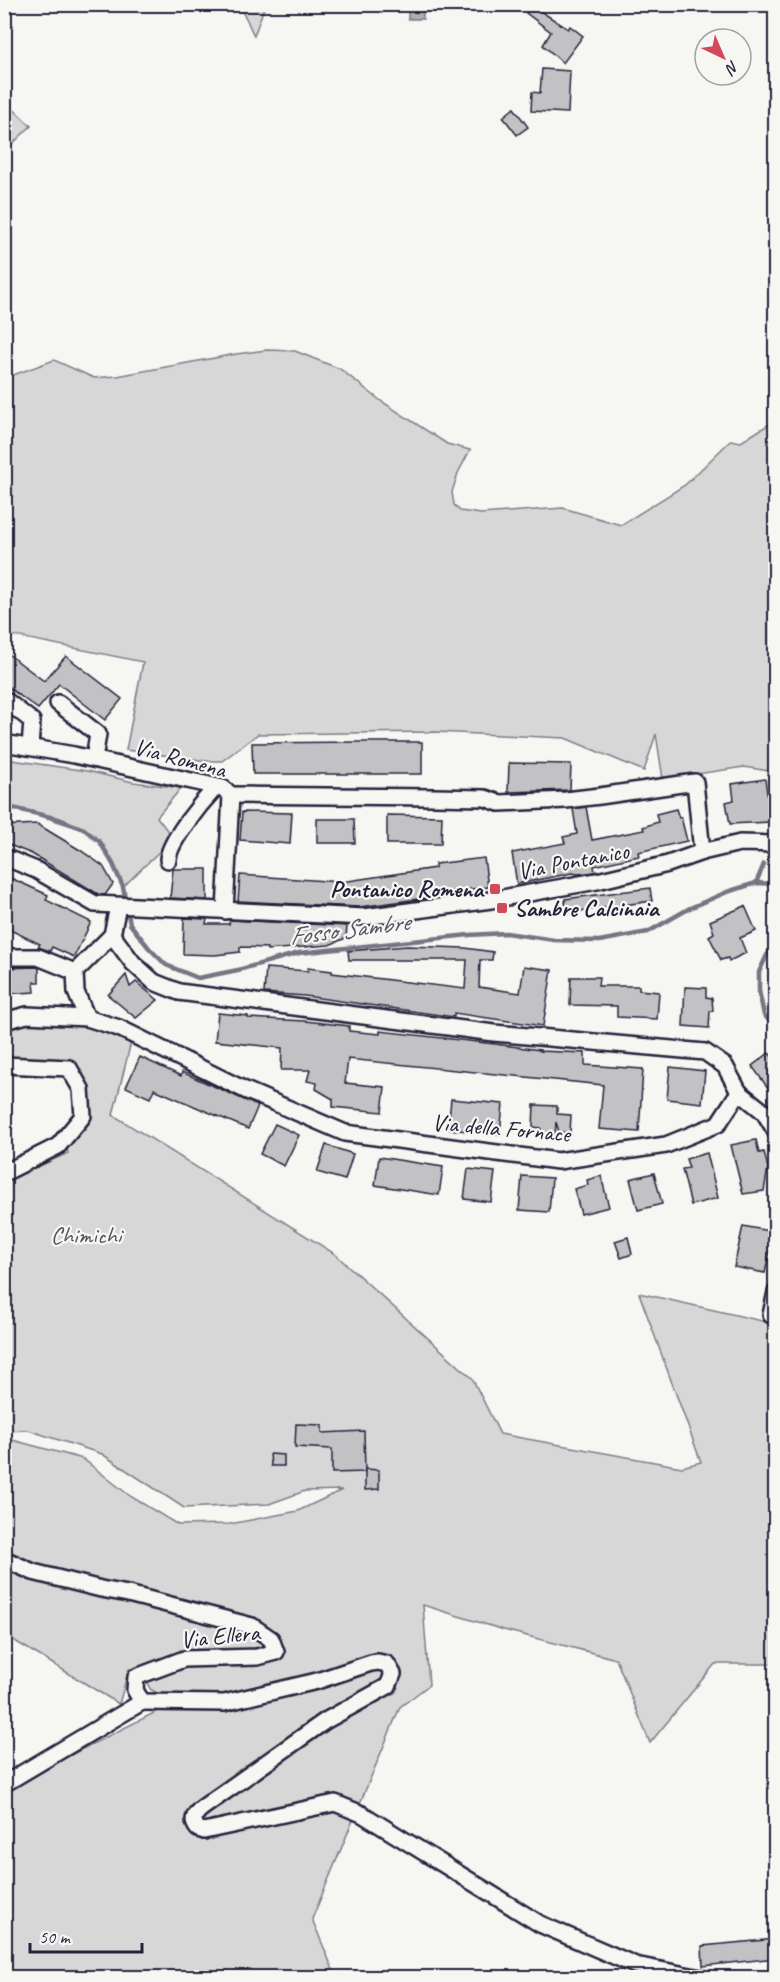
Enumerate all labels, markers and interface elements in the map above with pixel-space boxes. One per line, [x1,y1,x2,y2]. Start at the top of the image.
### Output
north arrow [693,27,753,87]
text: N [720,56,743,80]
street label: Via Romena [131,731,230,785]
street label: Via Pontanico [515,835,633,886]
place label: Pontanico Romena [330,874,485,904]
marker: Pontanico Romena [488,882,502,896]
place label: Sambre Calcinaia [514,893,661,923]
marker: Sambre Calcinaia [495,901,509,915]
water label: Fosso Sambre [287,905,415,953]
street label: Via della Fornace [431,1107,573,1149]
park label: Chimichi [51,1220,125,1250]
street label: Via Ellera [179,1617,263,1655]
scale bar [30,1916,142,1954]
text: 50 m [39,1926,72,1948]

